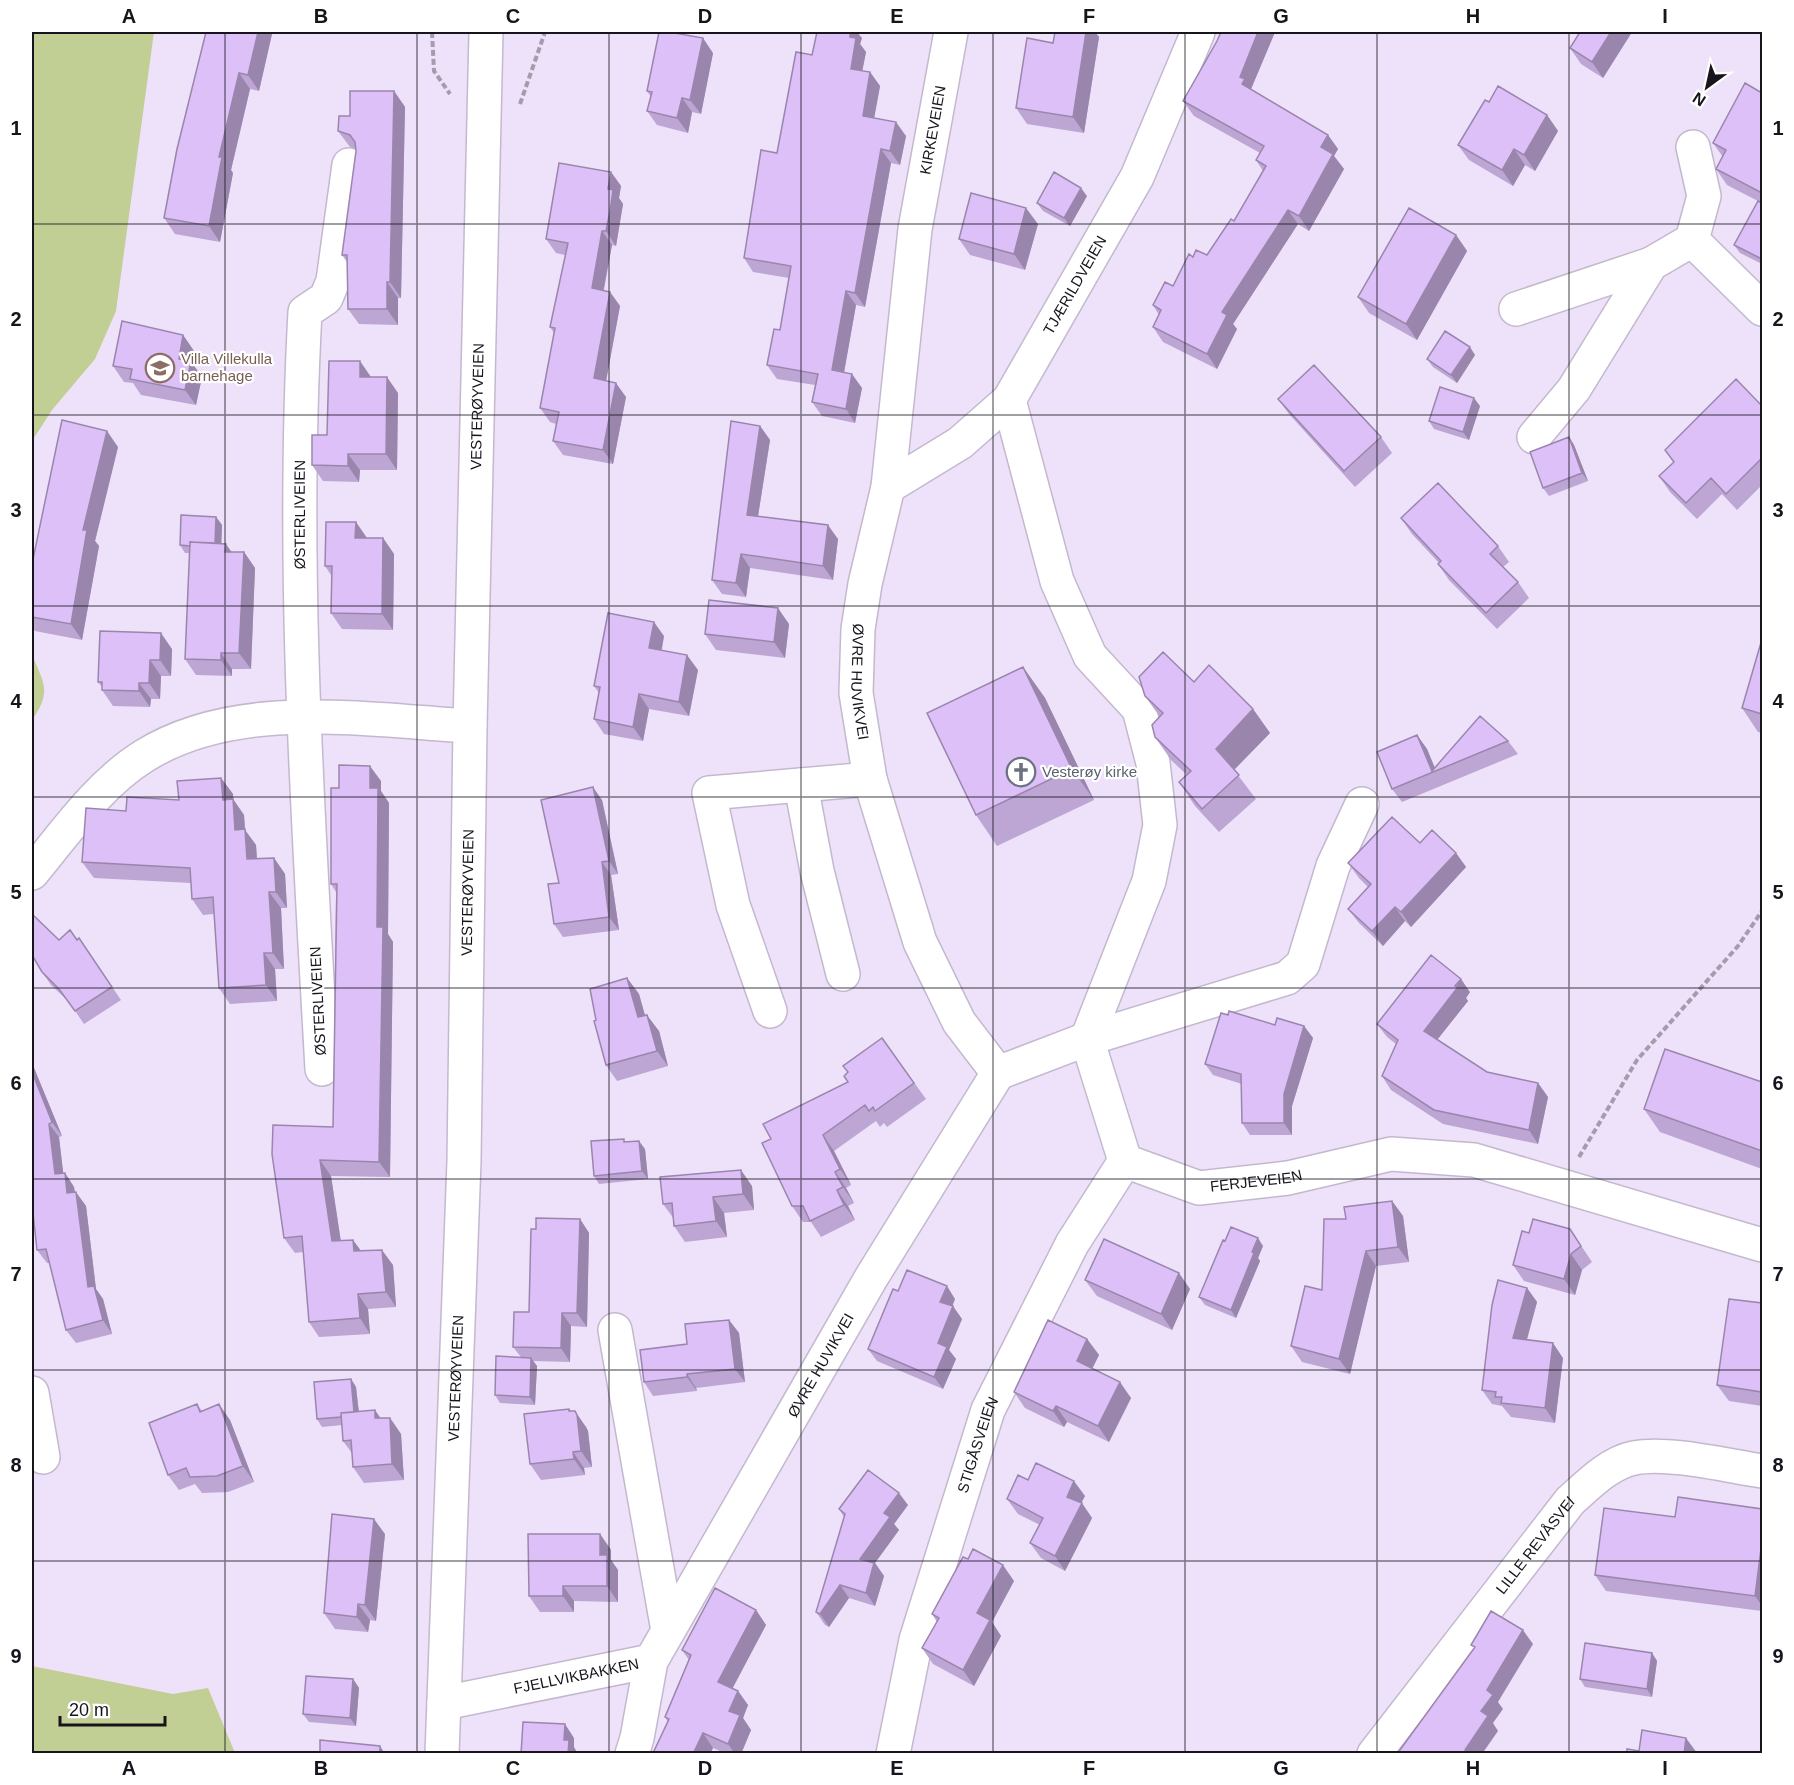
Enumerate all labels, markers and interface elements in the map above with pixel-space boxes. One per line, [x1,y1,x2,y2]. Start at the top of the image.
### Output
text: A [122,5,136,27]
text: B [314,5,328,27]
text: C [506,5,520,27]
text: D [698,5,712,27]
text: E [890,5,904,27]
text: F [1083,5,1095,27]
text: G [1273,5,1289,27]
text: H [1466,5,1480,27]
text: I [1662,5,1668,27]
north arrow [1677,57,1737,117]
street label: KIRKEVEIEN [916,84,949,176]
text: N [1690,89,1709,109]
text: 1 [10,117,22,139]
text: 1 [1772,117,1784,139]
street label: TJÆRILDVEIEN [1040,233,1109,337]
text: 2 [10,308,22,330]
text: 2 [1772,308,1784,330]
street label: VESTERØYVEIEN [467,343,487,470]
place label: Villa Villekulla barnehage [181,350,273,384]
school or university icon: Villa Villekulla barnehage [144,352,176,384]
street label: ØSTERLIVEIEN [291,460,308,569]
text: 3 [10,499,22,521]
text: 3 [1772,499,1784,521]
street label: ØVRE HUVIKVEI [848,623,873,741]
text: 4 [10,690,22,712]
text: 4 [1772,690,1784,712]
church icon: Vesterøy kirke [1005,756,1037,788]
place label: Vesterøy kirke [1042,763,1137,780]
street label: VESTERØYVEIEN [458,829,477,956]
text: 5 [10,881,22,903]
text: 5 [1772,881,1784,903]
street label: ØSTERLIVEIEN [306,946,329,1056]
text: 6 [10,1072,22,1094]
text: 6 [1772,1072,1784,1094]
street label: FERJEVEIEN [1209,1166,1304,1195]
text: 7 [10,1263,22,1285]
text: 7 [1772,1263,1784,1285]
street label: ØVRE HUVIKVEI [784,1310,857,1420]
street label: VESTERØYVEIEN [445,1315,466,1442]
street label: STIGÅSVEIEN [954,1394,1001,1495]
text: 8 [10,1454,22,1476]
text: 8 [1772,1454,1784,1476]
street label: LILLE REVÅSVEI [1492,1492,1578,1597]
text: 9 [10,1645,22,1667]
text: 9 [1772,1645,1784,1667]
street label: FJELLVIKBAKKEN [512,1655,640,1697]
scale bar [60,1689,165,1727]
text: 20 m [69,1700,109,1720]
text: A [122,1757,136,1779]
text: B [314,1757,328,1779]
text: C [506,1757,520,1779]
text: D [698,1757,712,1779]
text: E [890,1757,904,1779]
text: F [1083,1757,1095,1779]
text: G [1273,1757,1289,1779]
text: H [1466,1757,1480,1779]
text: I [1662,1757,1668,1779]

